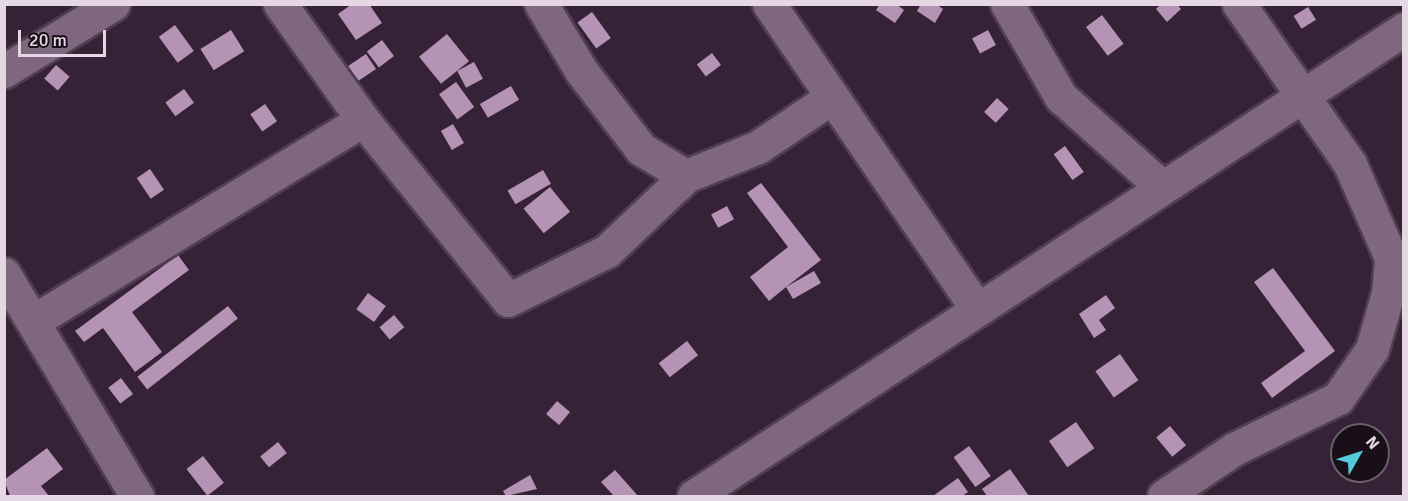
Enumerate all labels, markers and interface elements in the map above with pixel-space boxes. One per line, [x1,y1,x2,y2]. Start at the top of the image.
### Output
scale bar [21,18,110,56]
text: 20 m [29,29,67,51]
north arrow [1330,423,1390,483]
text: N [1361,432,1384,454]

